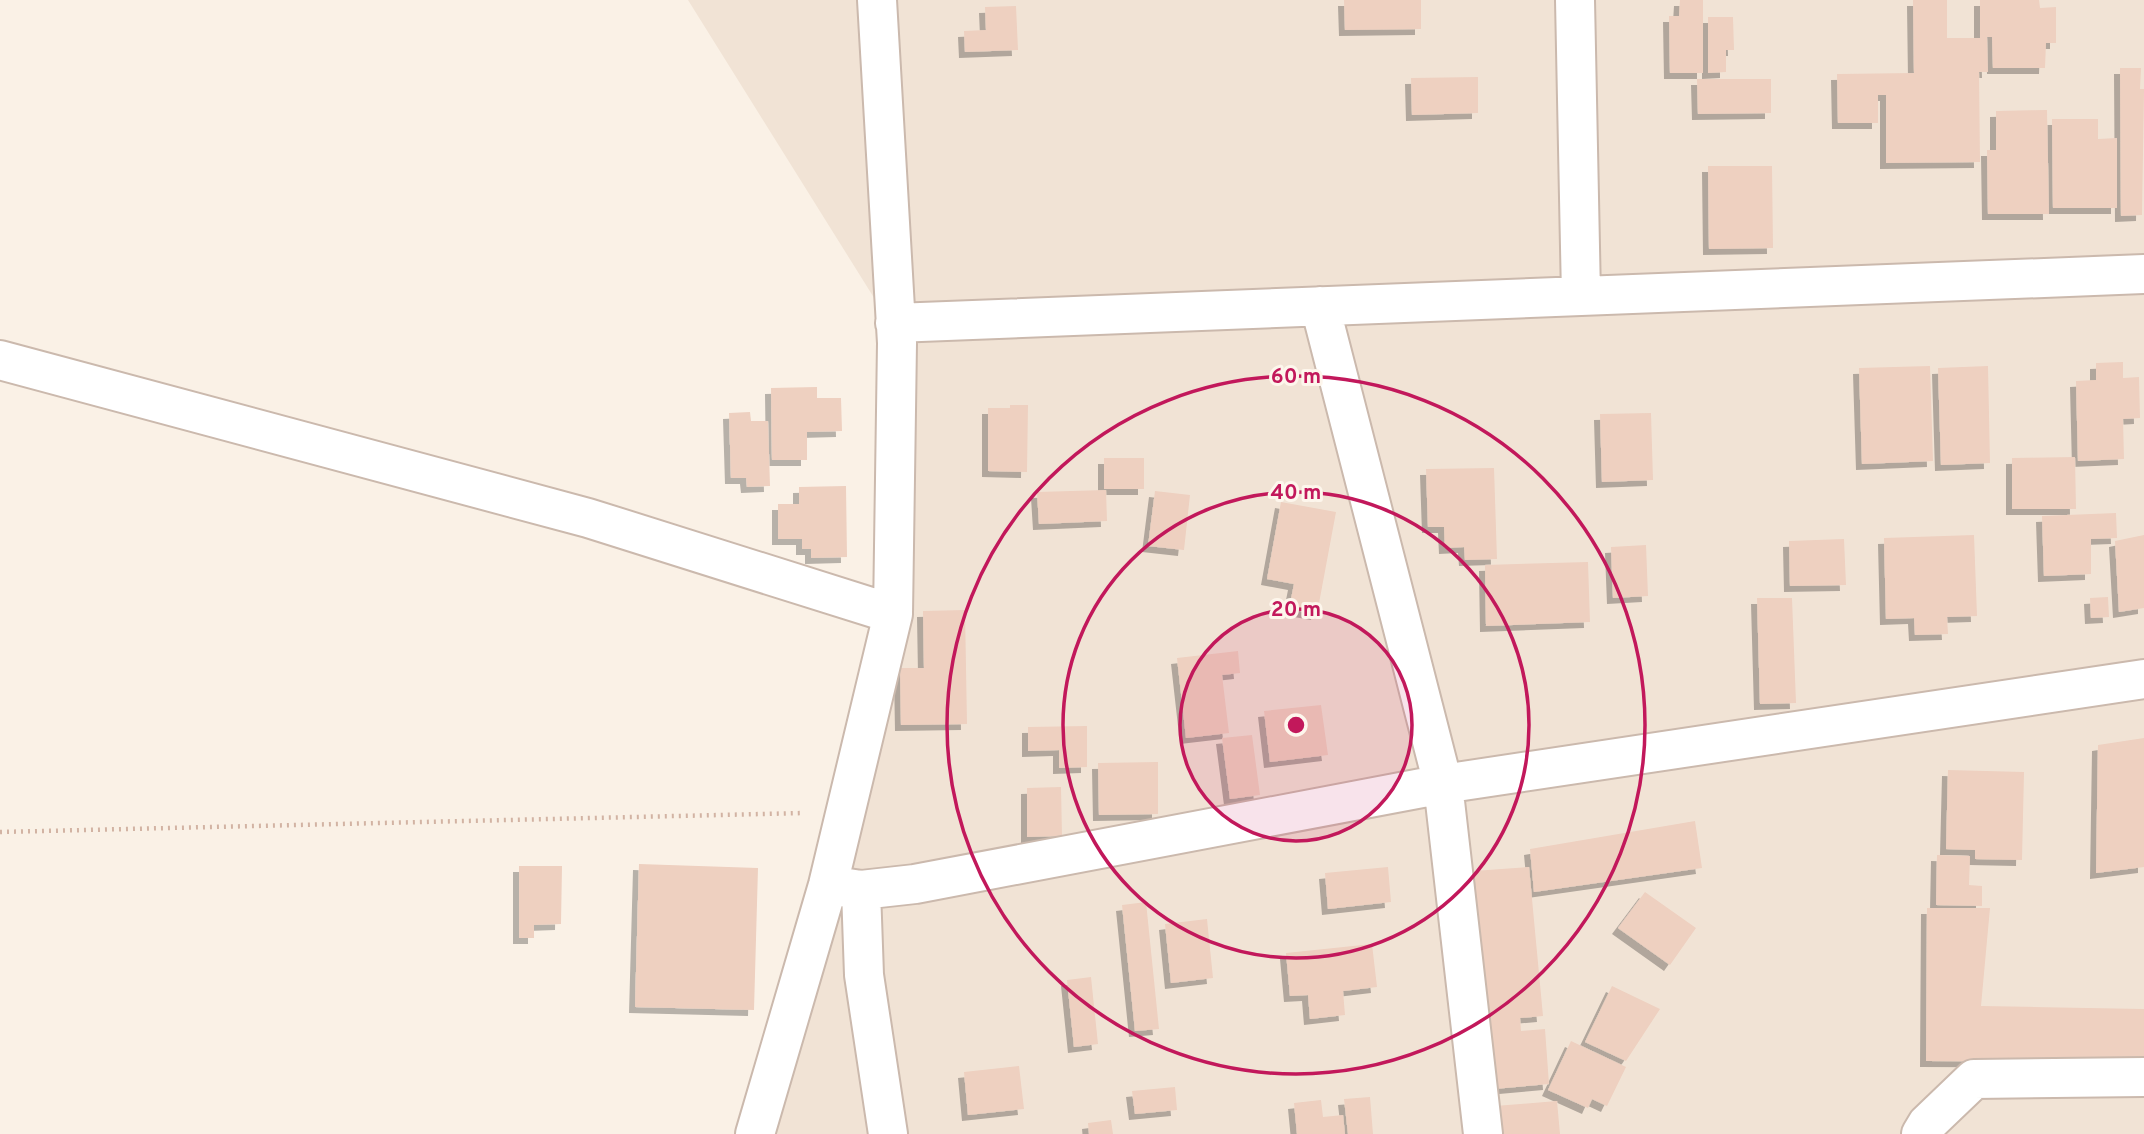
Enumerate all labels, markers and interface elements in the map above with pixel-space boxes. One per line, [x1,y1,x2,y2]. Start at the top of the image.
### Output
text: 60 m [1271,364,1321,391]
text: 40 m [1271,480,1321,507]
text: 20 m [1271,597,1321,624]
centre of rings [1284,713,1308,737]

